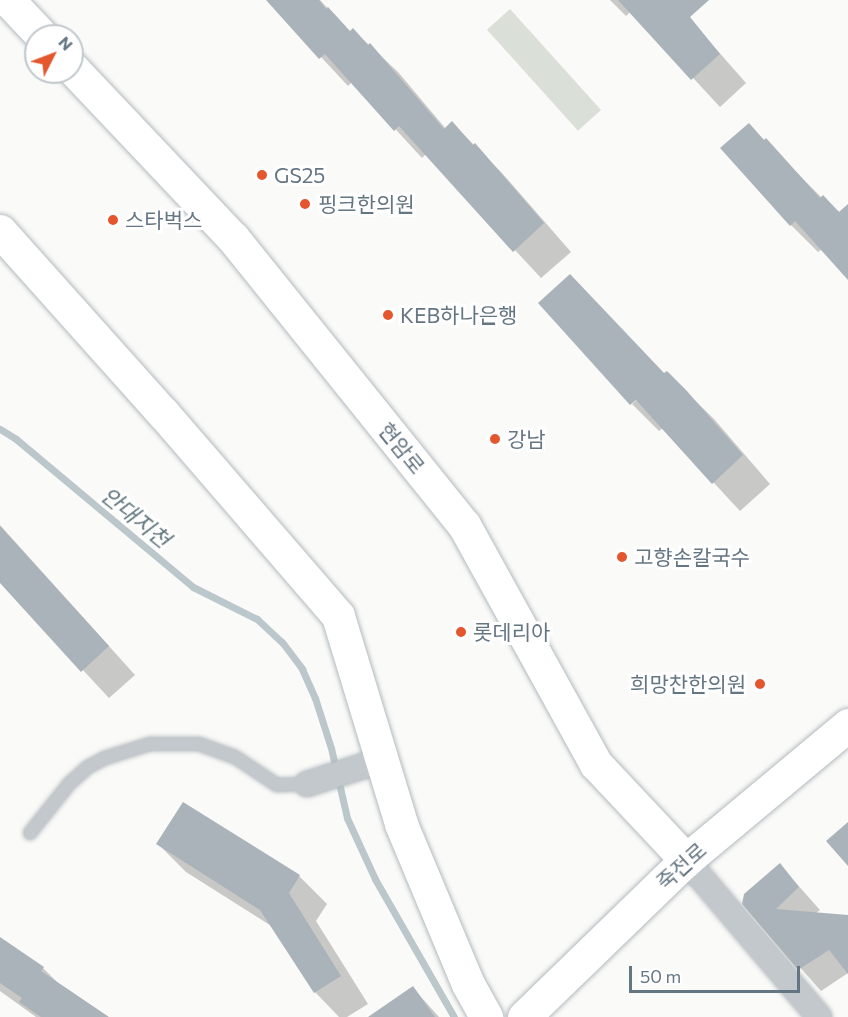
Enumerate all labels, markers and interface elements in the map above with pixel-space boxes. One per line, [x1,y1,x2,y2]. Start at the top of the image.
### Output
north arrow [24,24,84,84]
text: N [55,32,77,54]
place label: GS25 [274,162,325,188]
marker: GS25 [255,168,269,182]
place label: 핑크한의원 [318,191,415,217]
marker: 핑크한의원 [296,195,314,213]
place label: 스타벅스 [125,207,202,233]
marker: 스타벅스 [106,213,120,227]
place label: KEB하나은행 [400,302,517,328]
marker: KEB하나은행 [381,308,395,322]
street label: 현암로 [374,418,430,478]
place label: 강남 [507,426,546,452]
marker: 강남 [488,432,502,446]
water label: 안대지천 [96,481,176,553]
place label: 고향손칼국수 [634,544,750,570]
marker: 고향손칼국수 [615,550,629,564]
place label: 롯데리아 [473,619,550,645]
marker: 롯데리아 [454,625,468,639]
place label: 희망찬한의원 [630,671,746,697]
marker: 희망찬한의원 [751,675,769,693]
street label: 죽전로 [651,837,711,895]
scale bar [632,954,803,992]
text: 50 m [640,965,681,987]

